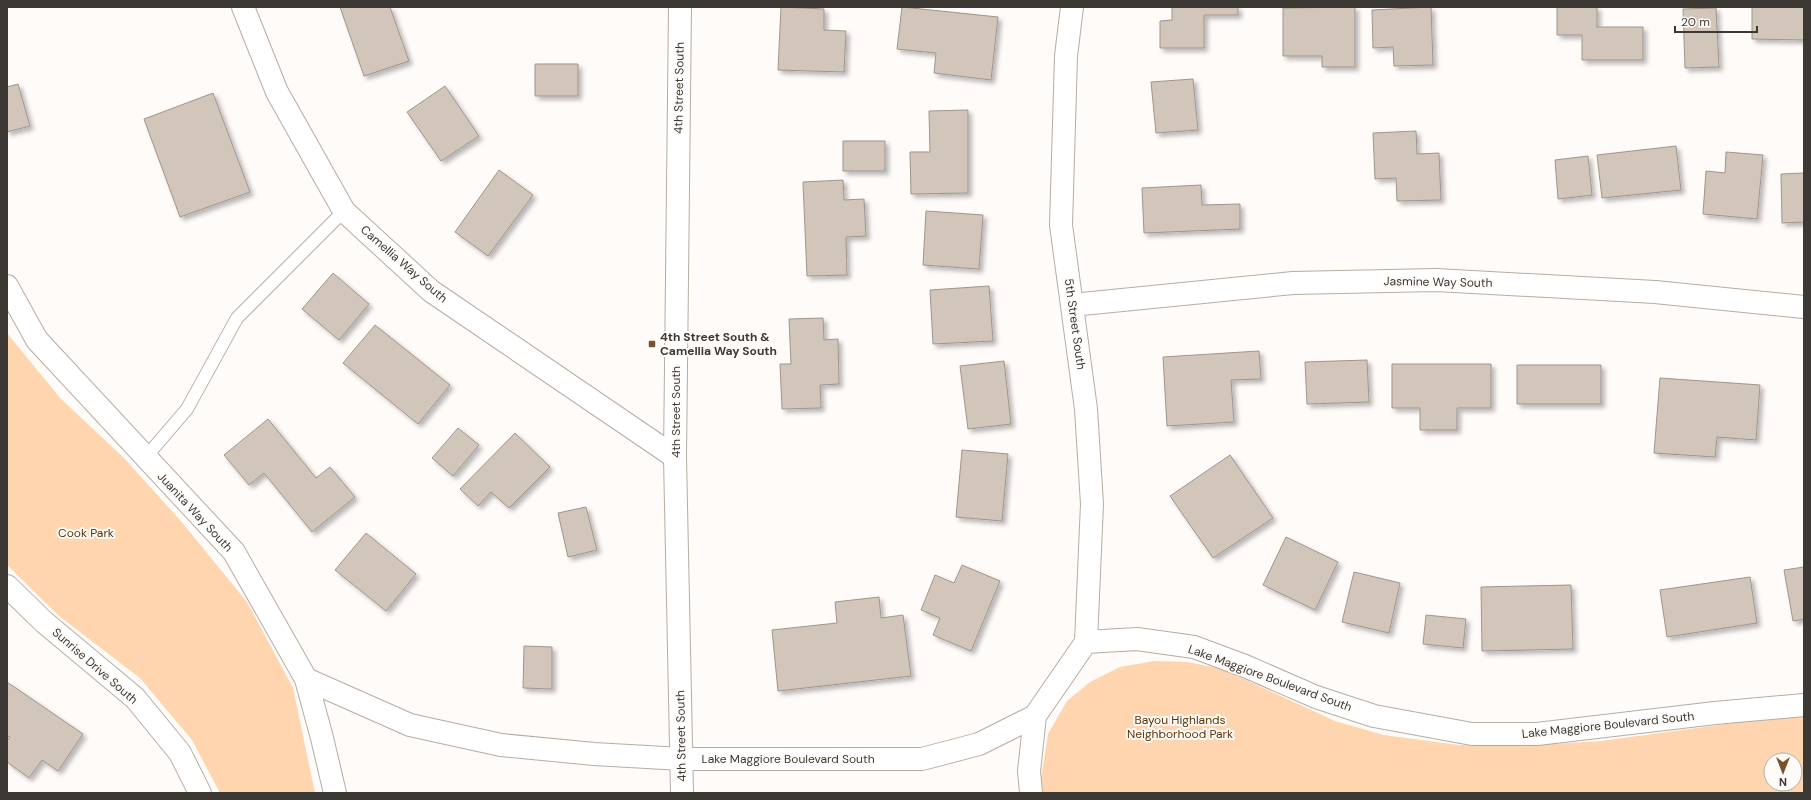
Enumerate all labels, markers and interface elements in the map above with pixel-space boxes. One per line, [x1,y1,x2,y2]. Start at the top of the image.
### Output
scale bar [1675,8,1757,34]
text: 20 m [1681,14,1710,30]
street label: 4th Street South [670,42,688,134]
street label: Camellia Way South [357,222,451,306]
street label: Jasmine Way South [1383,273,1493,291]
street label: 5th Street South [1061,277,1089,371]
place label: 4th Street South & Camellia Way South [660,329,777,359]
marker: 4th Street South & Camellia Way South [647,339,657,349]
street label: 4th Street South [668,366,684,458]
street label: Juanita Way South [154,469,236,555]
park label: Cook Park [58,525,114,541]
street label: Sunrise Drive South [49,624,141,708]
street label: Lake Maggiore Boulevard South [1186,641,1354,715]
street label: 4th Street South [672,690,690,782]
street label: Lake Maggiore Boulevard South [1521,708,1695,742]
park label: Bayou Highlands Neighborhood Park [1127,712,1233,742]
street label: Lake Maggiore Boulevard South [701,751,875,767]
north arrow [1763,752,1803,792]
text: N [1779,775,1787,789]

